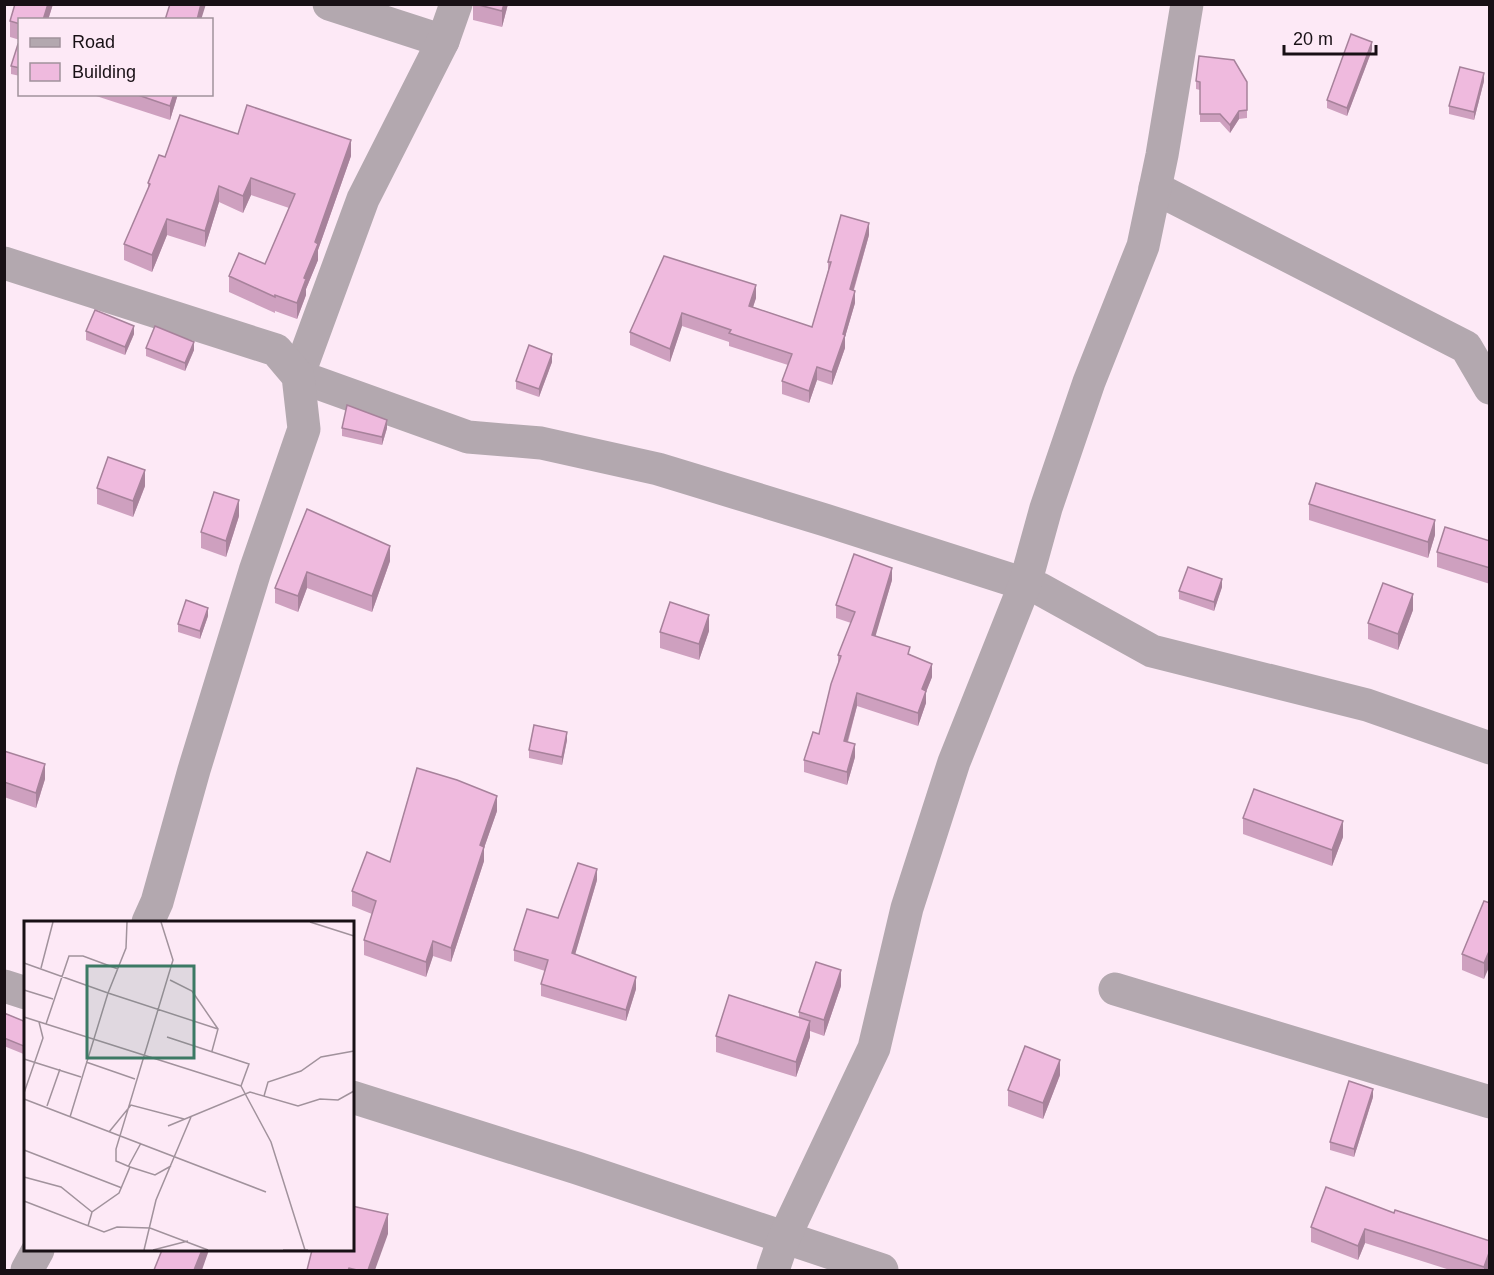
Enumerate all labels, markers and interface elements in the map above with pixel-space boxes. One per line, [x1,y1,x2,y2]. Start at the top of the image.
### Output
legend [18,18,213,96]
scale bar [1284,18,1376,56]
text: 20 m [1293,29,1333,49]
text: Road [72,32,115,52]
text: Building [72,62,136,82]
inset map [24,921,354,1251]

